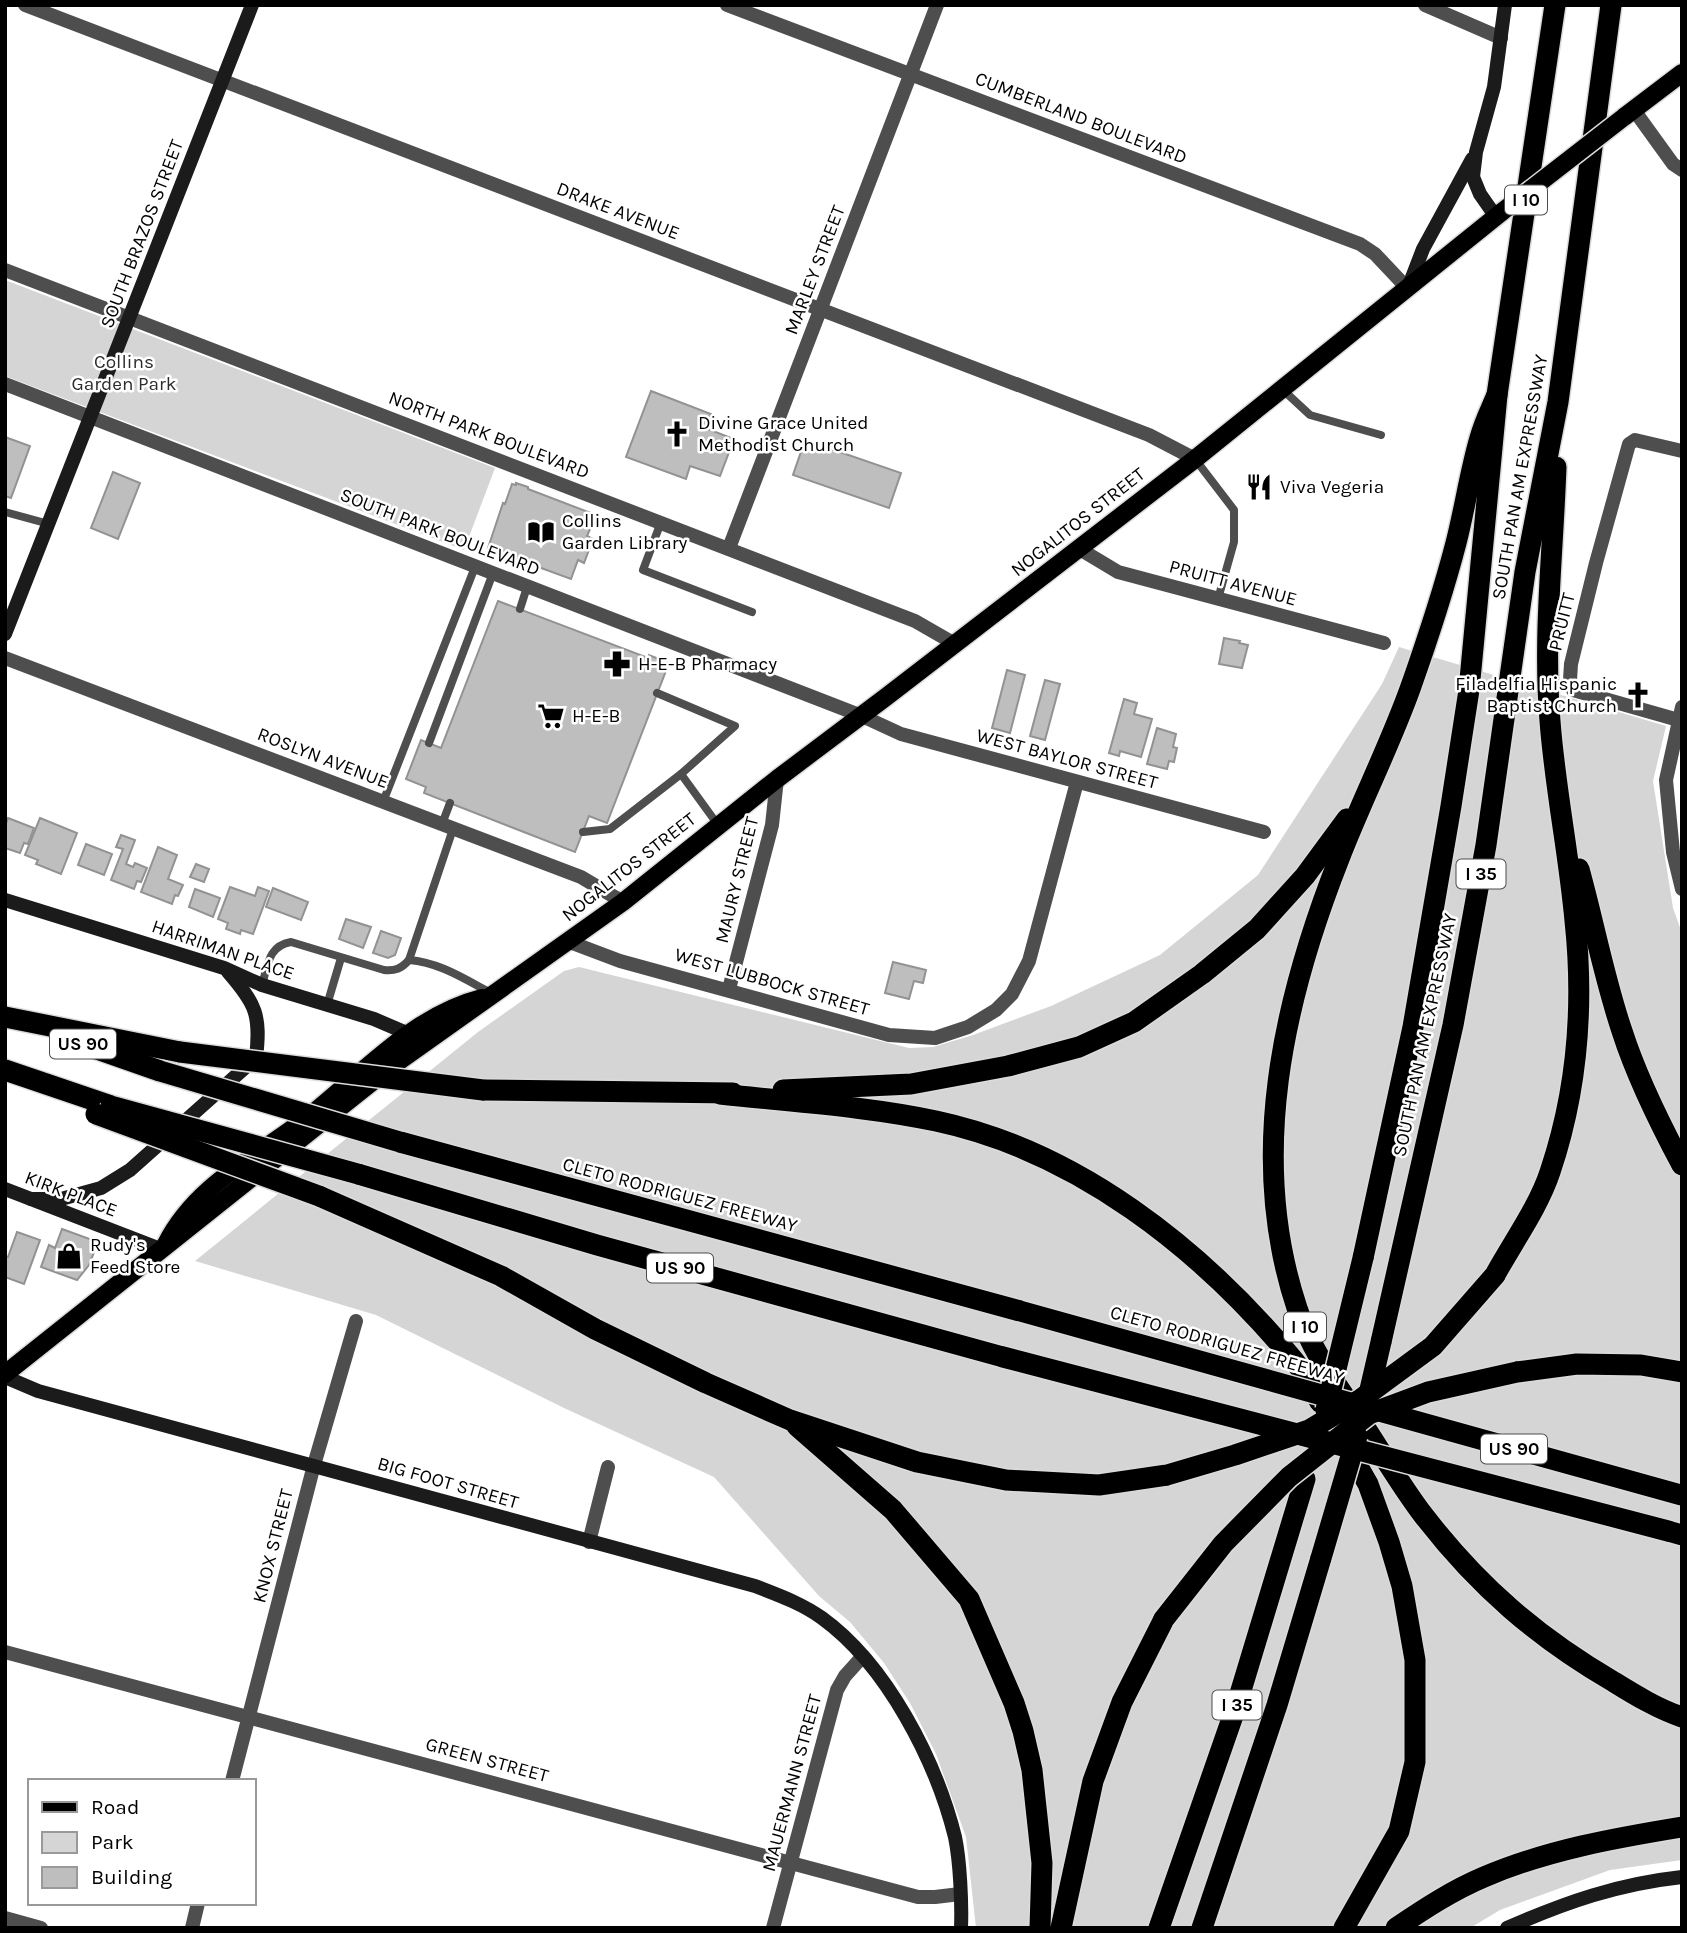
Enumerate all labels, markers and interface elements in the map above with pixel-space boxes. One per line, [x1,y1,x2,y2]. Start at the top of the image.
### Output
street label: CUMBERLAND BOULEVARD [972,67,1190,169]
street label: SOUTH BRAZOS STREET [96,136,188,331]
street label: DRAKE AVENUE [554,177,682,245]
road number: I 10 [1505,186,1547,215]
street label: MARLEY STREET [780,202,850,338]
park label: Collins Garden Park [71,351,177,395]
street label: SOUTH PAN AM EXPRESSWAY [1488,352,1553,601]
street label: NORTH PARK BOULEVARD [386,387,592,483]
place label: Divine Grace United Methodist Church [698,412,868,456]
church icon: Divine Grace United Methodist Church [662,419,692,449]
street label: NOGALITOS STREET [1007,463,1150,581]
restaurant icon: Viva Vegeria [1244,472,1274,502]
place label: Viva Vegeria [1280,476,1384,498]
street label: SOUTH PARK BOULEVARD [337,484,543,580]
place label: Collins Garden Library [562,510,688,554]
library icon: Collins Garden Library [526,517,556,547]
street label: PRUITT AVENUE [1167,555,1299,611]
street label: PRUITT [1544,590,1580,653]
pharmacy icon: H-E-B Pharmacy [602,649,632,679]
place label: H-E-B Pharmacy [638,653,777,675]
place label: Filadelfia Hispanic Baptist Church [1455,673,1617,717]
church icon: Filadelfia Hispanic Baptist Church [1623,680,1653,710]
supermarket icon: H-E-B [536,701,566,731]
place label: H-E-B [572,705,620,727]
street label: ROSLYN AVENUE [254,723,392,793]
street label: WEST BAYLOR STREET [974,724,1160,794]
street label: NOGALITOS STREET [558,808,701,926]
street label: MAURY STREET [711,814,763,945]
road number: I 35 [1456,860,1506,888]
street label: SOUTH PAN AM EXPRESSWAY [1388,911,1462,1159]
street label: HARRIMAN PLACE [149,915,297,985]
street label: WEST LUBBOCK STREET [672,944,872,1020]
road number: US 90 [50,1030,116,1058]
street label: CLETO RODRIGUEZ FREEWAY [560,1153,800,1237]
street label: KIRK PLACE [22,1166,120,1222]
place label: Rudy's Feed Store [90,1234,180,1278]
shop icon: Rudy's Feed Store [54,1241,84,1271]
road number: US 90 [647,1254,713,1282]
street label: CLETO RODRIGUEZ FREEWAY [1108,1301,1347,1389]
road number: I 10 [1284,1312,1326,1342]
road number: US 90 [1481,1434,1547,1464]
street label: BIG FOOT STREET [375,1452,522,1514]
street label: KNOX STREET [248,1486,298,1605]
road number: I 35 [1212,1690,1262,1720]
street label: MAUERMANN STREET [758,1691,826,1874]
street label: GREEN STREET [423,1733,551,1787]
legend [28,1779,256,1905]
text: Road [91,1795,139,1819]
text: Park [91,1830,134,1854]
text: Building [91,1865,172,1889]

